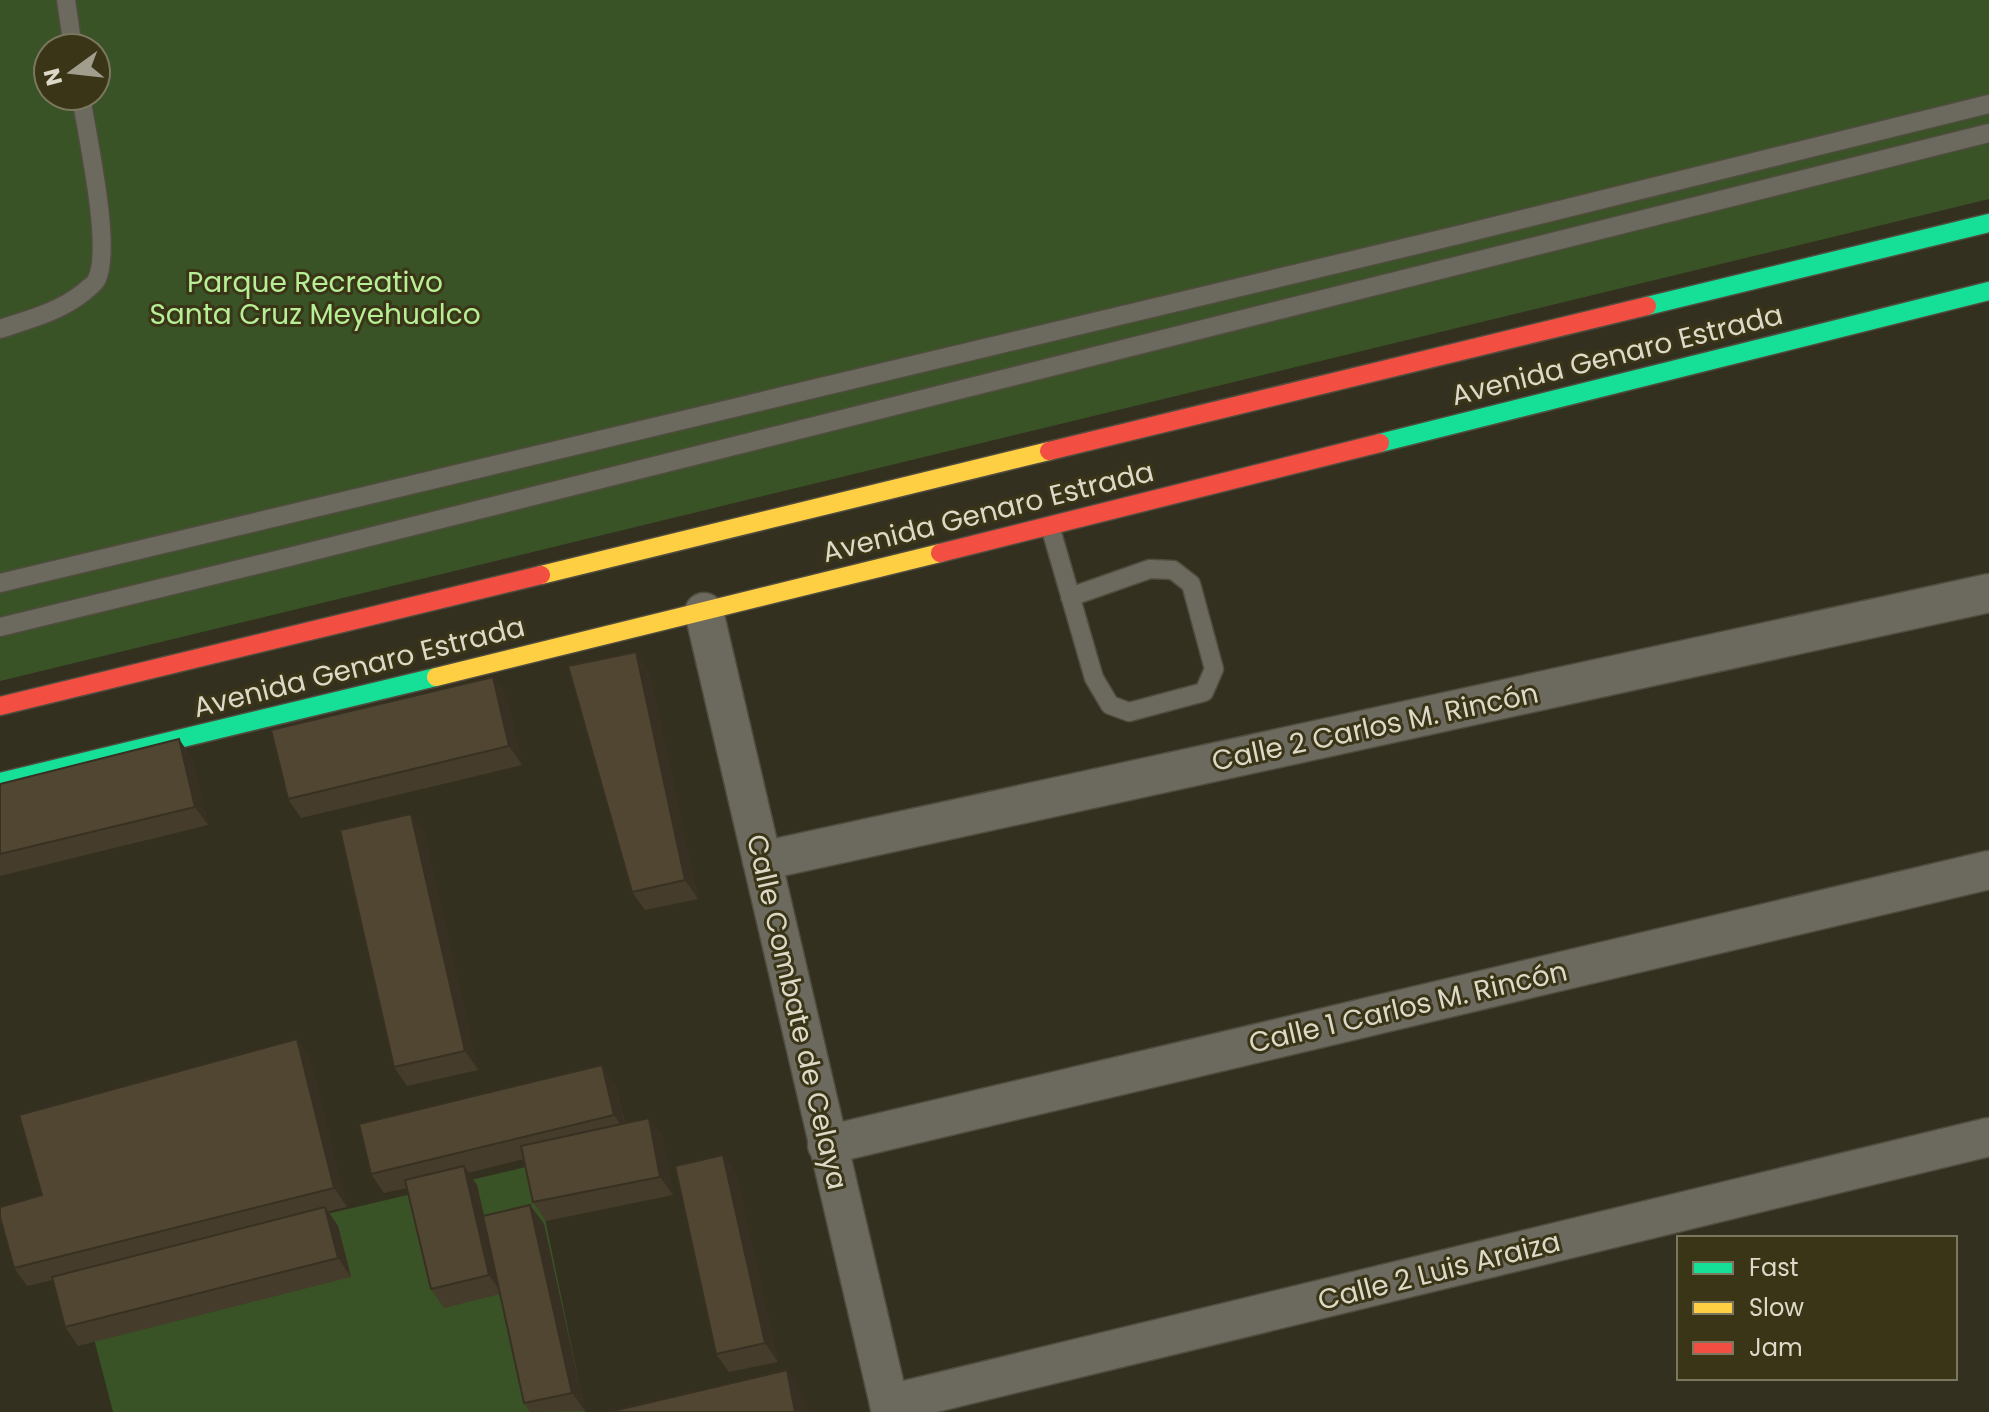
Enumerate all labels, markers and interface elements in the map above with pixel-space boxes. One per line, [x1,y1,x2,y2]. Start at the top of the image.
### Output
north arrow [32,32,112,112]
text: N [36,65,70,89]
park label: Parque Recreativo Santa Cruz Meyehualco [149,263,481,334]
street label: Avenida Genaro Estrada [1447,295,1787,415]
street label: Avenida Genaro Estrada [818,452,1158,572]
street label: Avenida Genaro Estrada [189,607,529,727]
street label: Calle 2 Carlos M. Rincón [1208,673,1542,781]
street label: Calle Combate de Celaya [737,830,857,1194]
street label: Calle 1 Carlos M. Rincón [1245,951,1571,1063]
street label: Calle 2 Luis Araiza [1314,1222,1564,1320]
legend [1677,1236,1957,1380]
text: Fast [1749,1251,1799,1284]
text: Slow [1749,1291,1804,1324]
text: Jam [1749,1331,1803,1364]

